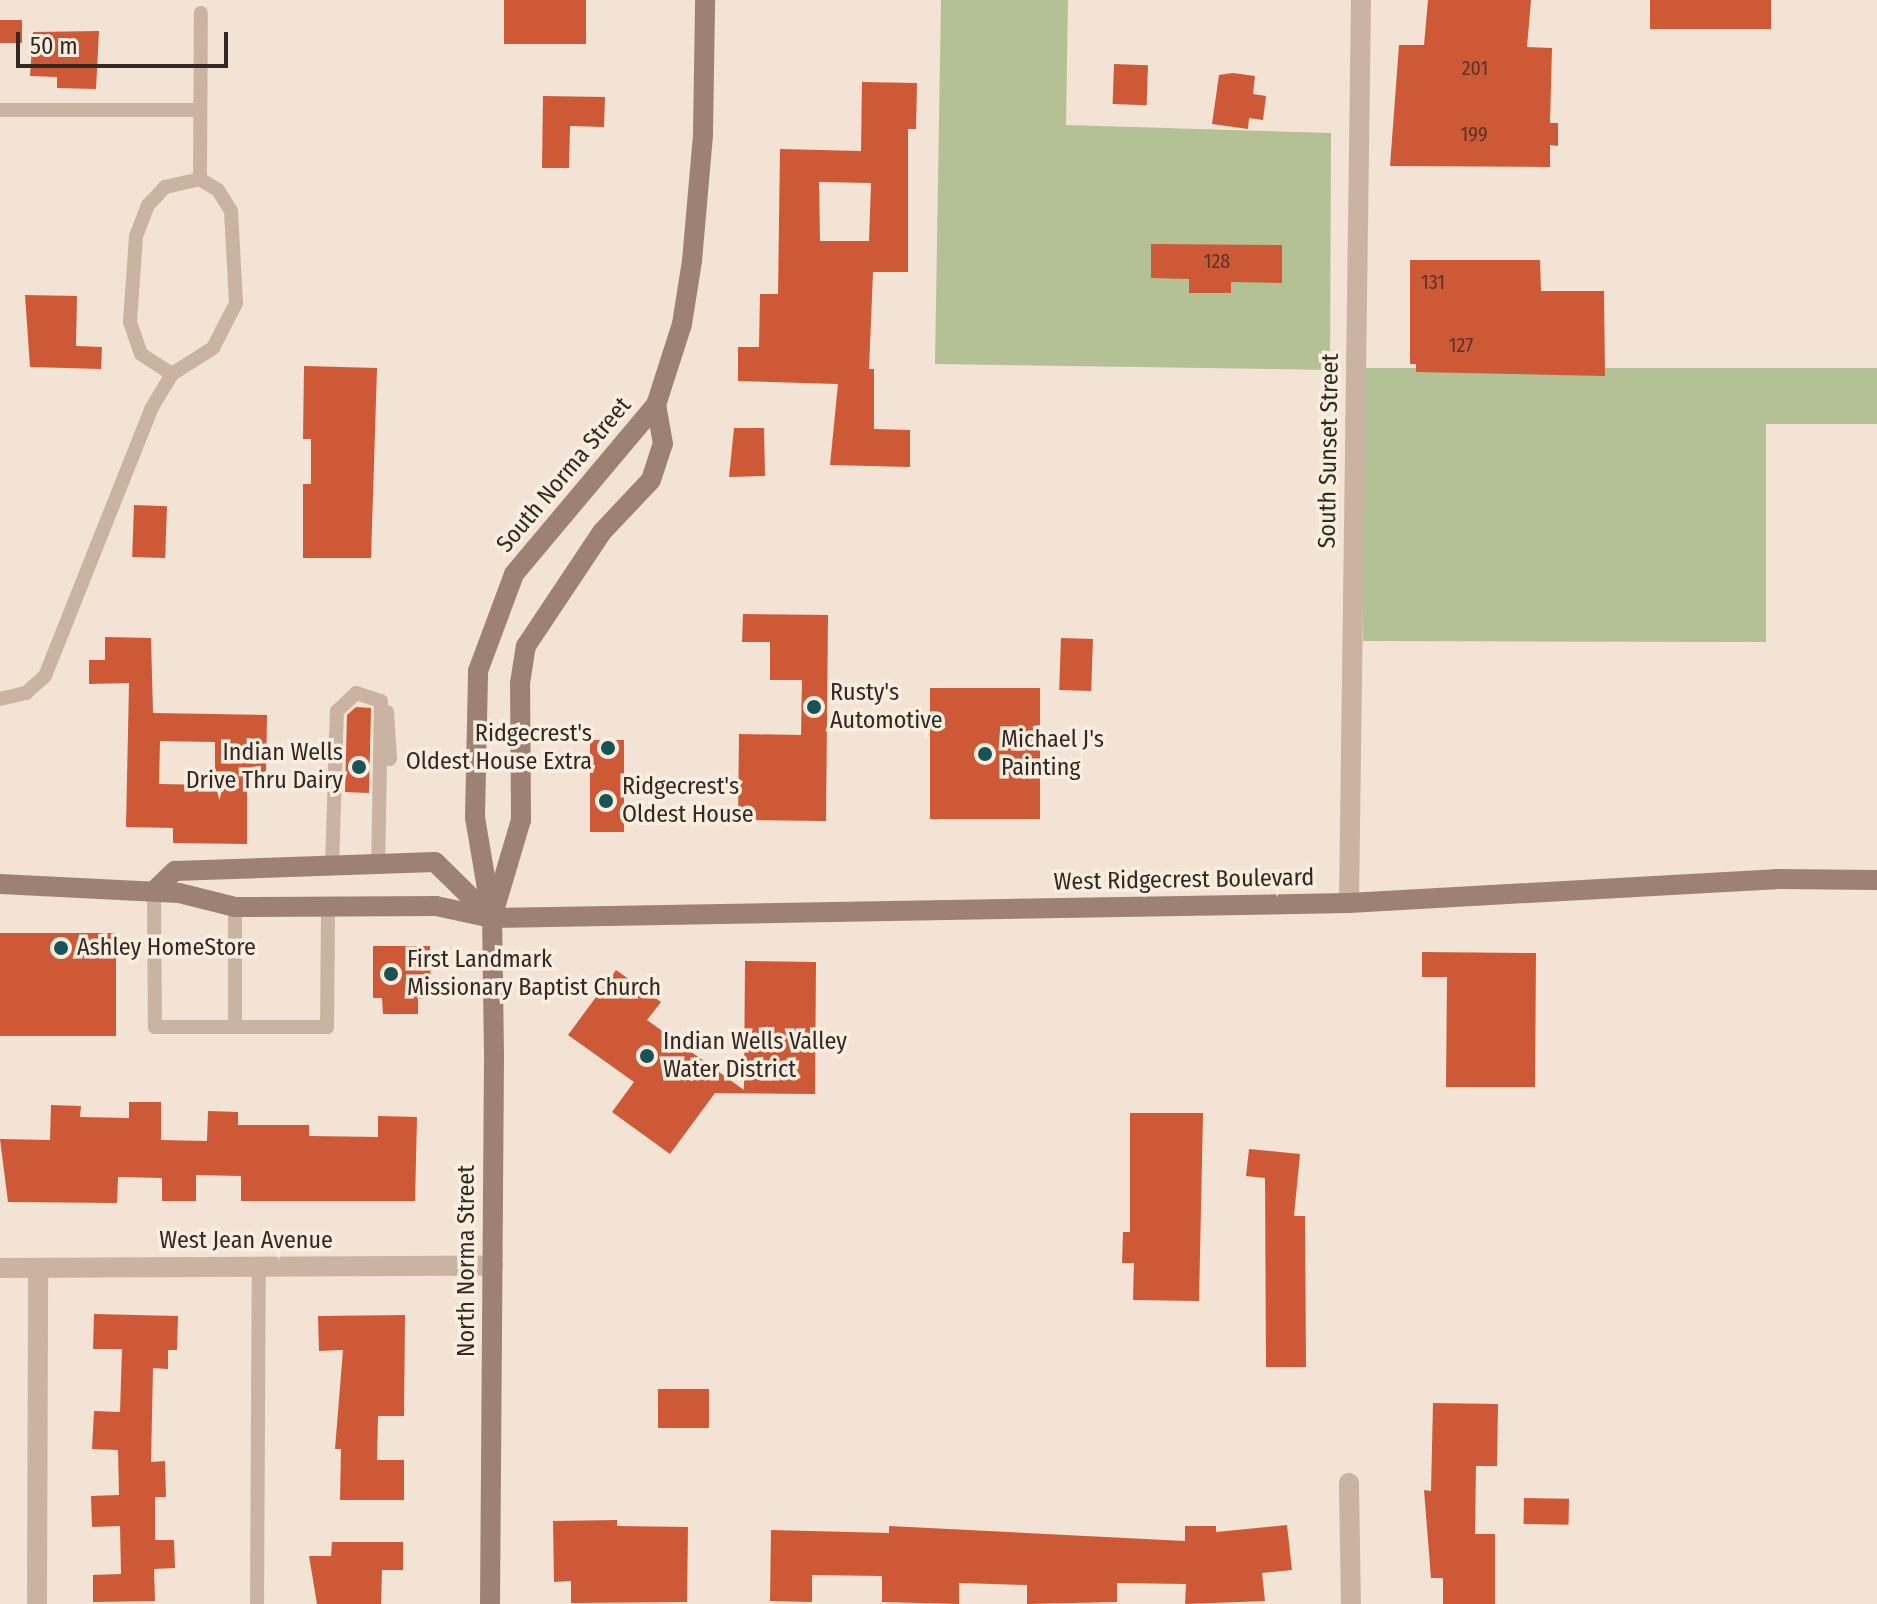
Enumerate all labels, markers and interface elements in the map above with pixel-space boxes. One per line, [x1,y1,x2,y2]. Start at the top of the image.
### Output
scale bar [20,16,232,66]
text: 50 m [30,32,78,60]
house number: 201 [1462,56,1488,80]
house number: 199 [1460,122,1488,146]
house number: 128 [1204,249,1230,273]
house number: 131 [1421,270,1445,294]
house number: 127 [1449,333,1473,357]
street label: South Sunset Street [1313,353,1345,549]
street label: South Norma Street [491,392,637,558]
place label: Rusty's Automotive [830,679,943,735]
marker: Rusty's Automotive [805,698,823,716]
place label: Ridgecrest's Oldest House Extra [406,720,592,776]
place label: Michael J's Painting [1001,726,1104,782]
place label: Indian Wells Drive Thru Dairy [186,739,343,795]
marker: Ridgecrest's Oldest House Extra [599,739,617,757]
marker: Michael J's Painting [976,745,994,763]
marker: Indian Wells Drive Thru Dairy [350,758,368,776]
place label: Ridgecrest's Oldest House [622,773,754,829]
marker: Ridgecrest's Oldest House [597,792,615,810]
street label: West Ridgecrest Boulevard [1053,863,1315,897]
place label: Ashley HomeStore [77,934,256,962]
marker: Ashley HomeStore [52,939,70,957]
place label: First Landmark Missionary Baptist Church [407,946,661,1002]
marker: First Landmark Missionary Baptist Church [382,965,400,983]
place label: Indian Wells Valley Water District [663,1028,847,1084]
marker: Indian Wells Valley Water District [638,1047,656,1065]
street label: North Norma Street [453,1165,481,1357]
street label: West Jean Avenue [159,1227,333,1255]

